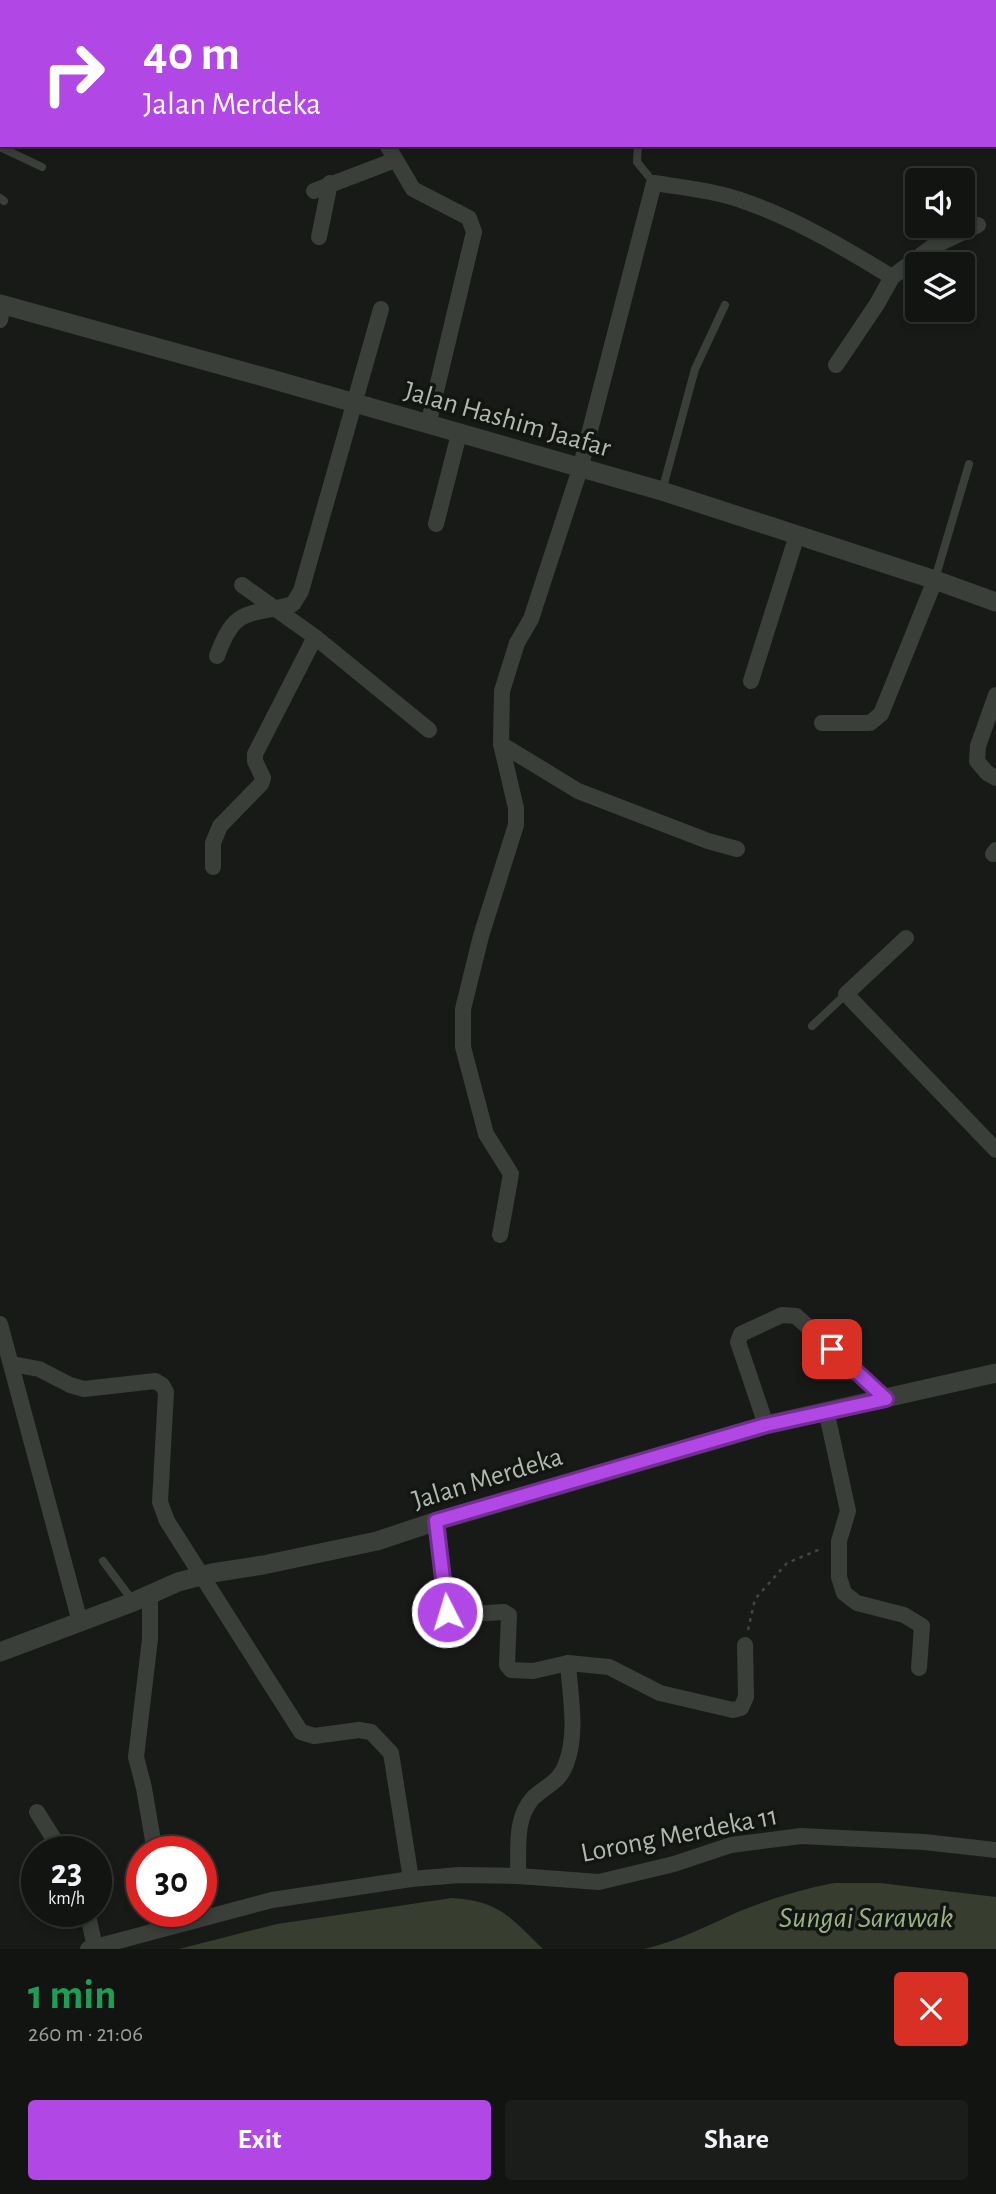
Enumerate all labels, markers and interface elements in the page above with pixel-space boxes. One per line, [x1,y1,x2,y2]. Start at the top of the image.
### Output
icon: right [28,28,119,119]
text: 40 m [143,30,240,79]
text: Jalan Merdeka [143,88,321,120]
map controls [905,168,975,322]
button: sound [905,168,975,238]
button: layers [905,252,975,322]
street label: Jalan Hashim Jaafar [401,377,614,463]
pin [802,1319,862,1379]
icon: arrive [813,1330,851,1368]
street label: Jalan Merdeka [409,1443,566,1515]
position arrow [410,1575,484,1649]
street label: Lorong Merdeka 11 [579,1802,780,1868]
speed limit sign: 30 [126,1836,217,1927]
text: 23 [51,1855,82,1890]
text: km/h [48,1890,85,1908]
water label: Sungai Sarawak [779,1903,953,1933]
button: close [894,1972,968,2046]
text: 1 min [28,1974,117,2016]
text: 260 m · 21:06 [28,2023,143,2046]
button: Exit [28,2100,491,2180]
button: Share [505,2100,968,2180]

